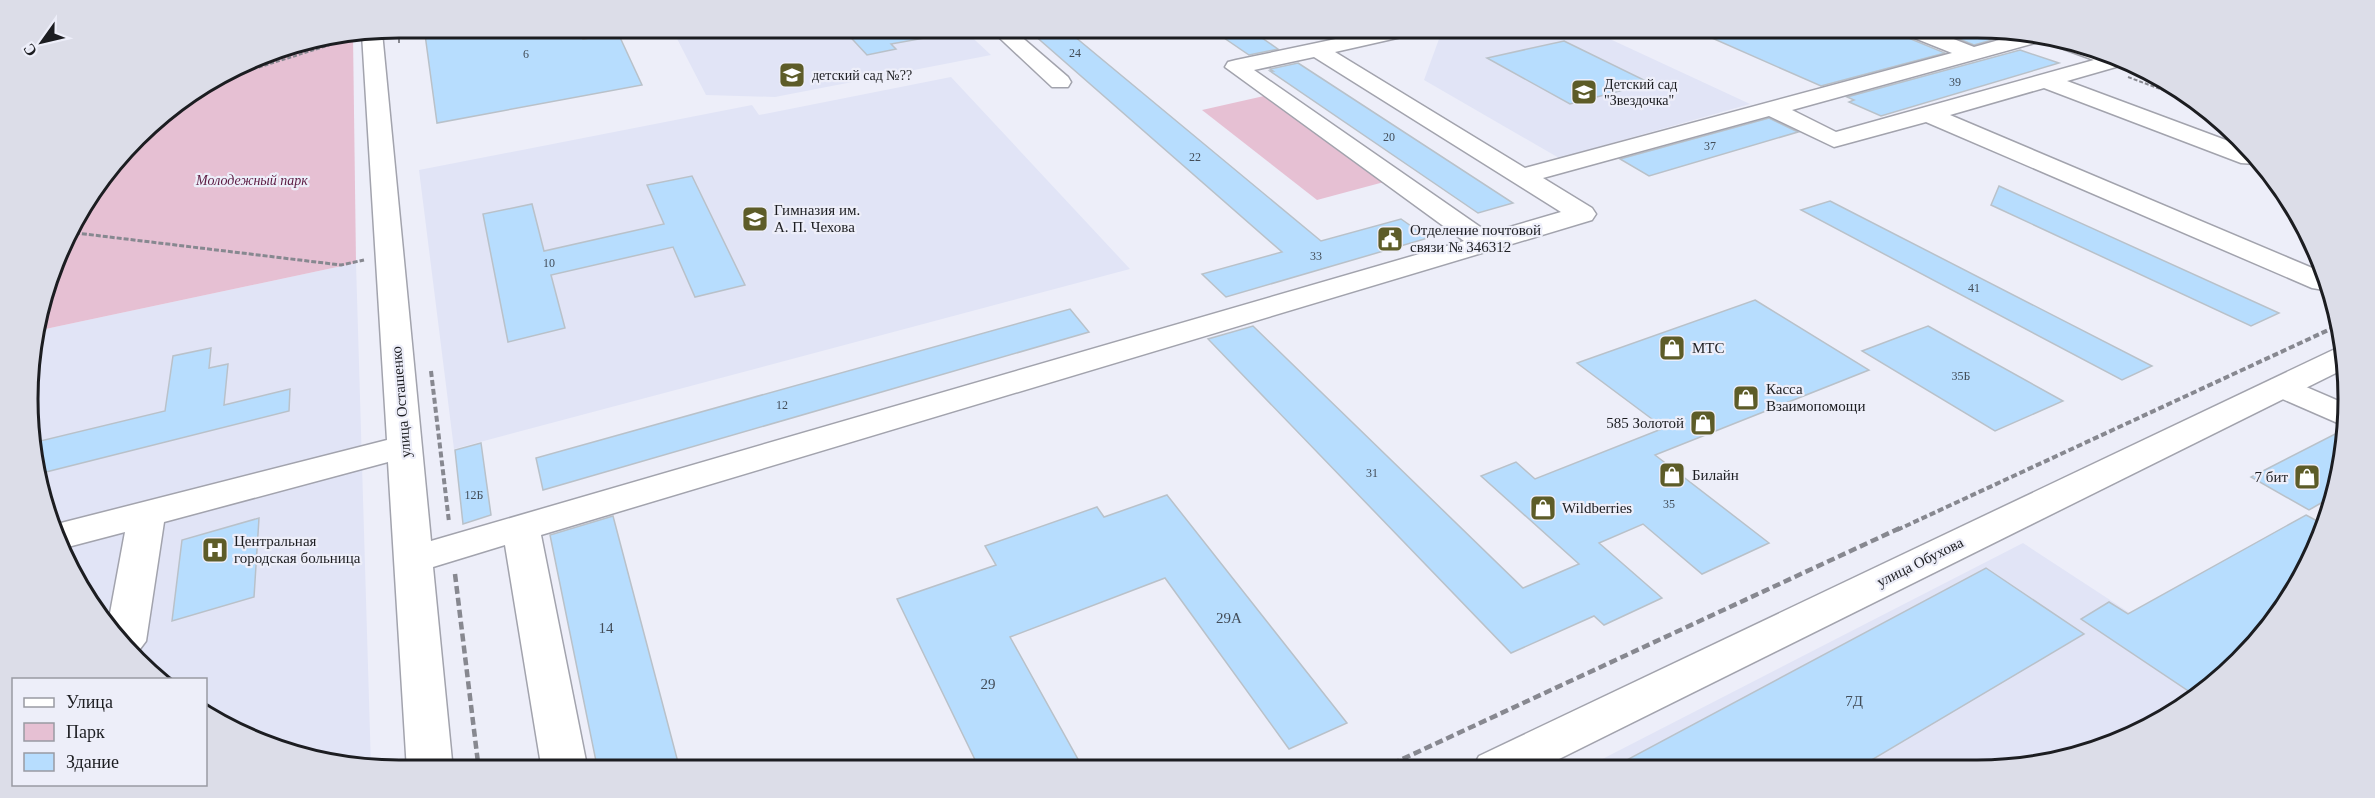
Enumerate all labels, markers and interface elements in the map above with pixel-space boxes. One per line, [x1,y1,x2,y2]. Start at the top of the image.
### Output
north arrow [12,12,72,72]
text: С [20,41,40,60]
house number: 24 [1069,46,1081,60]
house number: 6 [523,47,529,61]
school or university icon: детский сад №?? [777,60,807,90]
place label: детский сад №?? [812,68,912,83]
house number: 39 [1949,75,1961,89]
school or university icon: Детский сад "Звездочка" [1569,77,1599,107]
place label: Детский сад "Звездочка" [1604,77,1677,108]
house number: 20 [1383,130,1395,144]
house number: 37 [1704,139,1716,153]
house number: 22 [1189,150,1201,164]
park label: Молодежный парк [195,173,308,188]
place label: Гимназия им. А. П. Чехова [774,202,860,235]
school or university icon: Гимназия им. А. П. Чехова [740,204,770,234]
place label: Отделение почтовой связи № 346312 [1410,222,1541,255]
public building icon: Отделение почтовой связи № 346312 [1375,224,1405,254]
house number: 33 [1310,249,1322,263]
house number: 10 [543,256,555,270]
house number: 41 [1968,281,1980,295]
shop icon: МТС [1657,333,1687,363]
place label: МТС [1692,340,1725,356]
street label: улица Осташенко [388,346,414,458]
house number: 35Б [1952,369,1971,383]
place label: Касса Взаимопомощи [1766,381,1865,414]
shop icon: Касса Взаимопомощи [1731,383,1761,413]
house number: 12 [776,398,788,412]
shop icon: 585 Золотой [1688,408,1718,438]
place label: 585 Золотой [1606,415,1684,431]
shop icon: Билайн [1657,460,1687,490]
shop icon: 7 бит [2292,462,2322,492]
house number: 31 [1366,466,1378,480]
place label: Билайн [1692,467,1739,483]
place label: 7 бит [2255,469,2288,485]
house number: 12Б [465,488,484,502]
shop icon: Wildberries [1528,493,1558,523]
house number: 35 [1663,497,1675,511]
place label: Wildberries [1562,500,1632,516]
place label: Центральная городская больница [234,533,361,566]
street label: улица Обухова [1874,534,1966,590]
hospital icon: Центральная городская больница [200,535,230,565]
house number: 29А [1216,610,1242,626]
house number: 14 [599,620,614,636]
house number: 29 [981,676,996,692]
legend [12,678,207,786]
text: Улица [66,692,113,712]
house number: 7Д [1845,693,1863,709]
text: Парк [66,722,105,742]
text: Здание [66,752,119,772]

